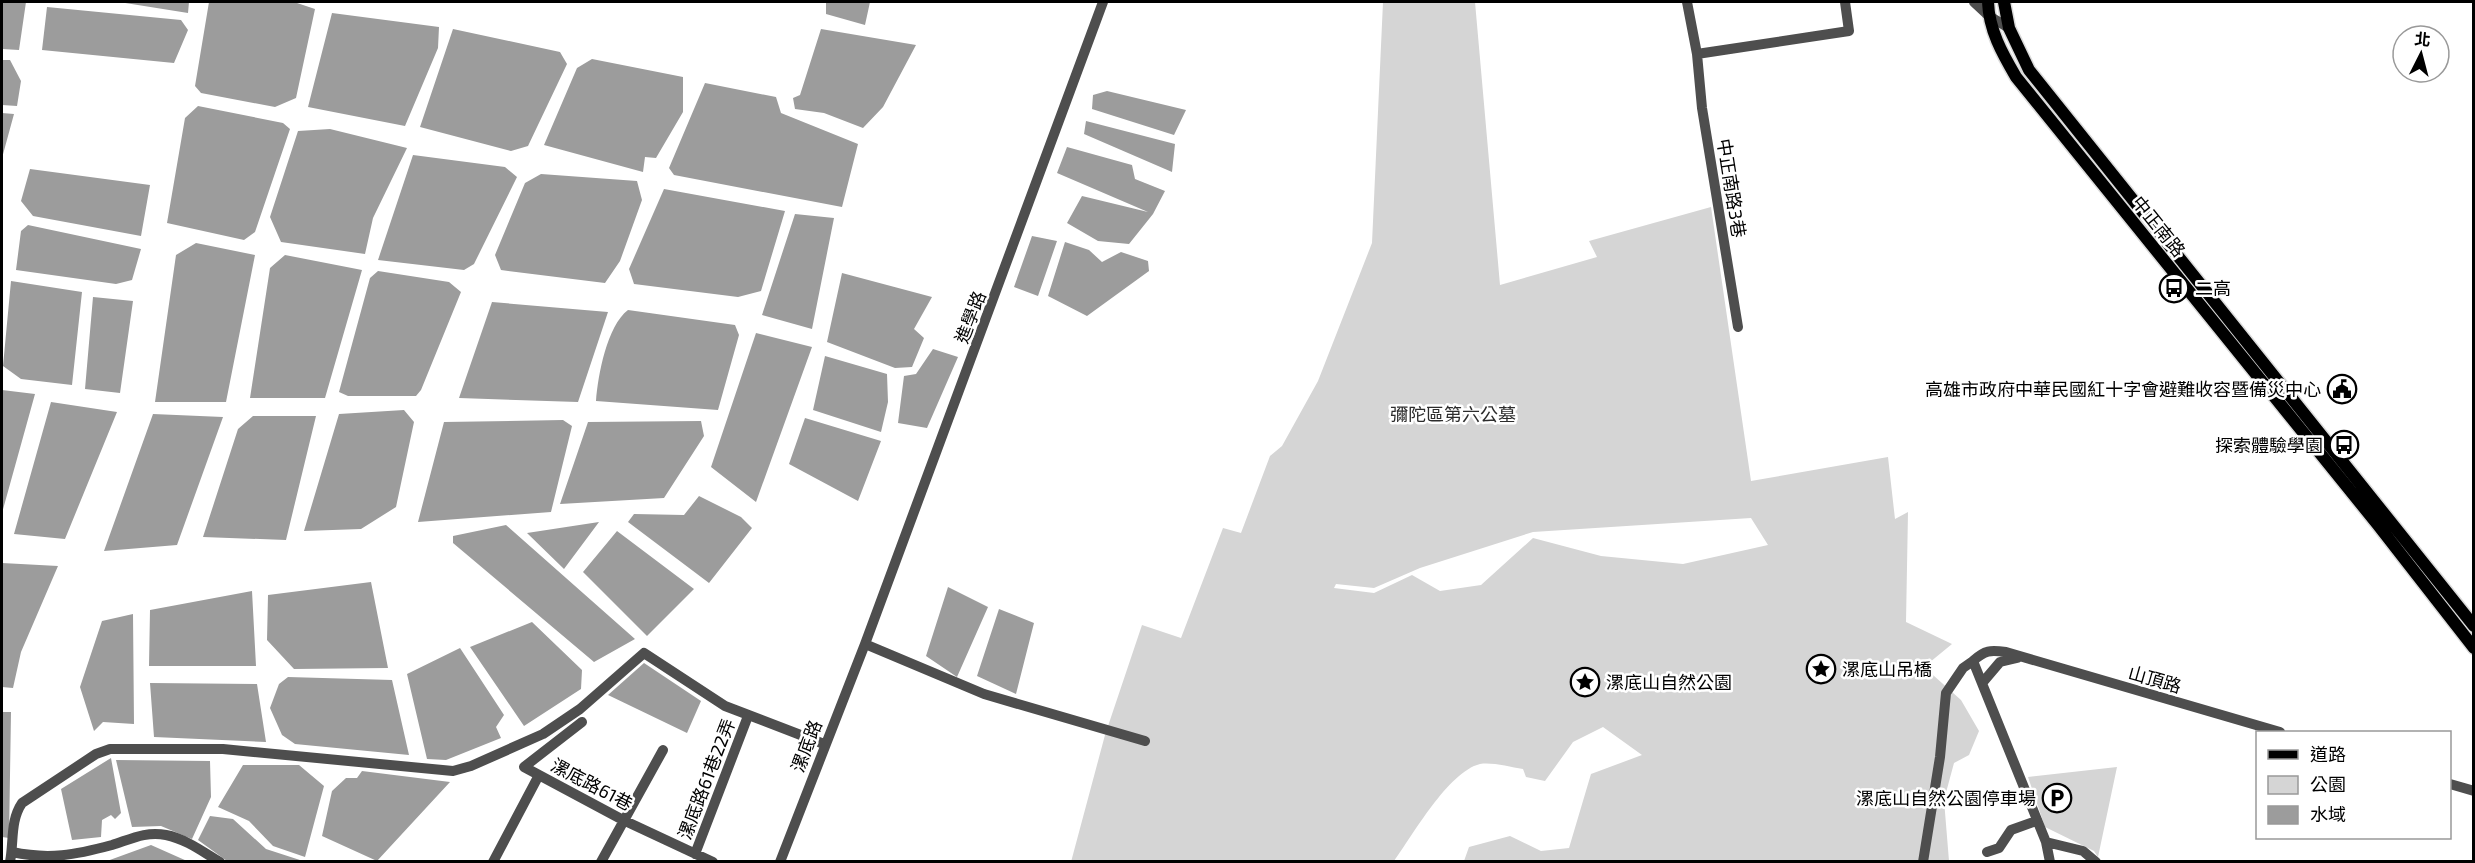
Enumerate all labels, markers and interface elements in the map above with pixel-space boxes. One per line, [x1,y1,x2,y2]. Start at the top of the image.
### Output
north arrow [2391,24,2451,84]
text: 北 [2414,28,2432,49]
street label: 中正南路3巷 [1713,137,1751,239]
street label: 中正南路 [2128,191,2190,261]
bus stop icon: 二高 [2158,272,2190,304]
place label: 二高 [2195,277,2231,299]
street label: 進學路 [950,288,990,346]
public building icon: 高雄市政府中華民國紅十字會避難收容暨備災中心 [2326,373,2358,405]
place label: 高雄市政府中華民國紅十字會避難收容暨備災中心 [1925,378,2321,400]
park label: 彌陀區第六公墓 [1390,403,1516,425]
bus stop icon: 探索體驗學園 [2328,429,2360,461]
place label: 探索體驗學園 [2215,434,2323,456]
place icon: 漯底山吊橋 [1805,653,1837,685]
place label: 漯底山吊橋 [1842,658,1932,680]
street label: 山頂路 [2126,661,2184,697]
place icon: 漯底山自然公園 [1569,666,1601,698]
place label: 漯底山自然公園 [1606,671,1732,693]
street label: 漯底路61巷22弄 [673,715,739,843]
street label: 漯底路 [786,717,826,775]
legend [2256,731,2451,839]
text: 道路 [2310,743,2346,765]
street label: 漯底路61巷 [547,753,637,815]
text: 公園 [2310,773,2346,795]
parking icon: 漯底山自然公園停車場 [2041,782,2073,814]
place label: 漯底山自然公園停車場 [1856,787,2036,809]
text: 水域 [2310,803,2346,825]

